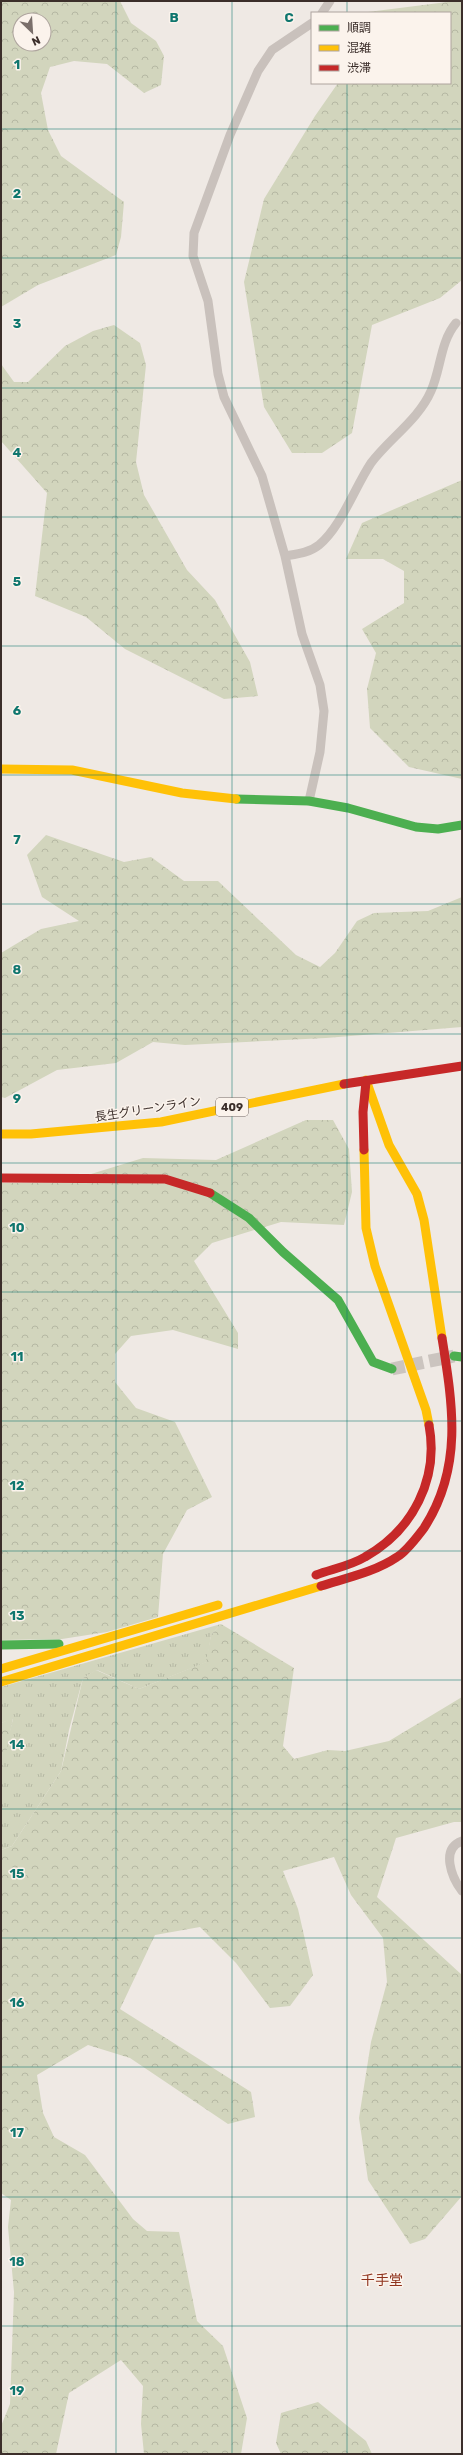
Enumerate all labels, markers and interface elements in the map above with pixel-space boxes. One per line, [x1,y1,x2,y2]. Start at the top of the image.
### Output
text: B [169,10,179,25]
text: C [284,10,294,25]
north arrow [12,12,52,52]
legend [311,12,451,84]
text: 順調 [347,21,371,35]
text: N [30,33,42,48]
text: 混雑 [347,41,371,55]
text: 1 [14,57,20,72]
text: 渋滞 [347,61,371,75]
text: 2 [13,186,21,201]
text: 3 [13,316,22,331]
text: 4 [13,445,22,460]
text: 5 [13,574,21,589]
text: 6 [13,703,22,718]
text: 7 [13,832,21,847]
text: 8 [13,962,22,977]
text: 9 [13,1091,21,1106]
street label: 長生グリーンライン [94,1094,202,1124]
road number: 409 [216,1098,248,1116]
text: 10 [9,1220,25,1235]
text: 11 [11,1349,23,1364]
text: 12 [10,1478,24,1493]
text: 13 [9,1608,25,1623]
text: 14 [9,1737,25,1752]
text: 15 [10,1866,24,1881]
text: 16 [10,1995,25,2010]
text: 17 [10,2125,25,2140]
text: 18 [9,2254,25,2269]
district label: 千手堂 [361,2272,403,2289]
text: 19 [10,2383,24,2398]

